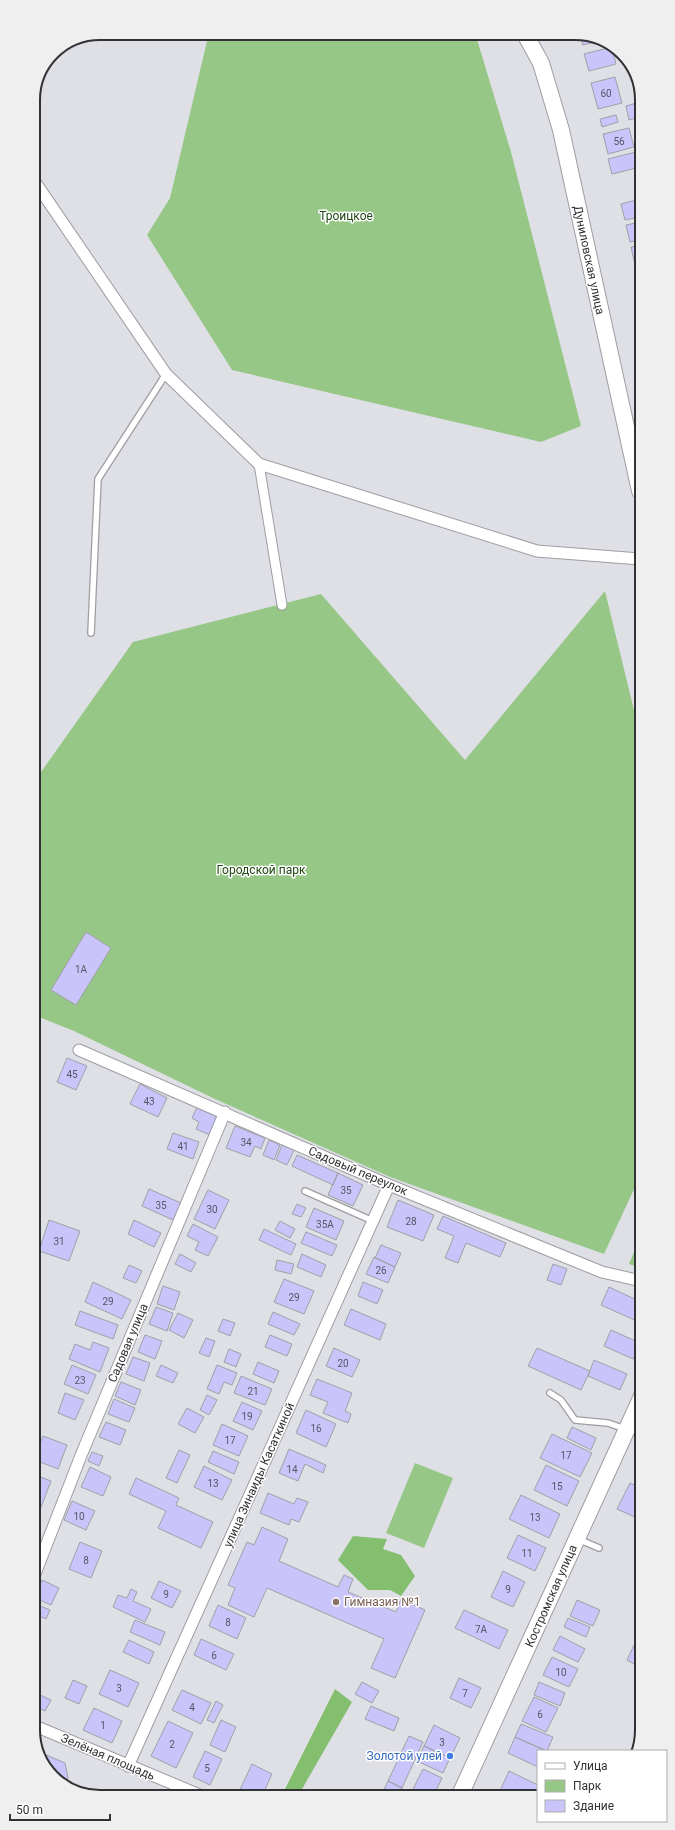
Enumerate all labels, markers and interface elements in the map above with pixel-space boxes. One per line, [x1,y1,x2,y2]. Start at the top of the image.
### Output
house number: 60 [600,88,612,99]
house number: 56 [613,136,625,147]
street label: Дуниловская улица [571,204,607,316]
park label: Троицкое [319,209,373,223]
park label: Городской парк [217,863,306,877]
house number: 1А [75,964,88,975]
house number: 45 [66,1069,78,1080]
house number: 43 [143,1096,155,1107]
house number: 34 [240,1137,252,1148]
house number: 41 [177,1141,189,1152]
street label: Садовый переулок [306,1144,410,1198]
house number: 35 [340,1185,352,1196]
house number: 35 [155,1200,167,1211]
house number: 30 [206,1204,218,1215]
house number: 28 [405,1216,417,1227]
house number: 35А [316,1219,334,1230]
house number: 31 [53,1236,65,1247]
house number: 26 [375,1265,387,1276]
house number: 29 [288,1292,300,1303]
house number: 29 [102,1296,114,1307]
street label: Садовая улица [105,1301,151,1385]
house number: 20 [337,1358,349,1369]
house number: 23 [74,1375,86,1386]
house number: 21 [247,1386,259,1397]
street label: улица Зинаиды Касаткиной [221,1401,297,1549]
house number: 19 [241,1411,253,1422]
house number: 16 [310,1423,322,1434]
house number: 17 [224,1435,236,1446]
house number: 17 [560,1450,572,1461]
house number: 14 [286,1464,298,1475]
house number: 13 [207,1478,219,1489]
house number: 15 [551,1481,563,1492]
house number: 10 [73,1511,85,1522]
house number: 13 [529,1512,541,1523]
street label: Костромская улица [522,1543,580,1649]
house number: 11 [521,1548,533,1559]
house number: 8 [83,1555,89,1566]
house number: 9 [505,1584,511,1595]
house number: 9 [163,1589,169,1600]
place label: Гимназия №1 [344,1595,420,1609]
marker: Гимназия №1 [331,1597,341,1607]
house number: 8 [225,1617,231,1628]
house number: 7А [475,1624,488,1635]
house number: 6 [211,1650,217,1661]
house number: 10 [555,1667,567,1678]
house number: 3 [116,1683,122,1694]
house number: 7 [462,1688,468,1699]
house number: 4 [189,1702,195,1713]
house number: 6 [537,1709,543,1720]
house number: 1 [100,1720,106,1731]
street label: Зелёная площадь [59,1731,157,1783]
house number: 3 [439,1737,445,1748]
house number: 2 [169,1739,175,1750]
place label: Золотой улей [367,1749,442,1763]
legend [537,1750,667,1822]
marker: Золотой улей [445,1751,455,1761]
text: Улица [573,1759,608,1773]
house number: 5 [204,1763,210,1774]
text: Парк [573,1779,602,1793]
scale bar [10,1796,110,1822]
text: Здание [573,1799,614,1813]
text: 50 m [16,1803,43,1817]

